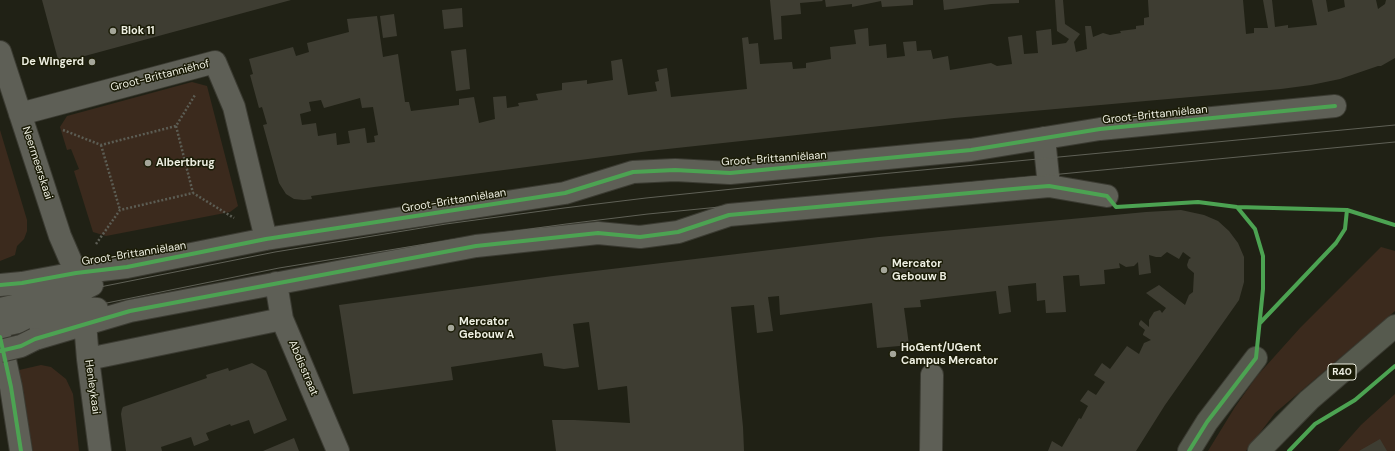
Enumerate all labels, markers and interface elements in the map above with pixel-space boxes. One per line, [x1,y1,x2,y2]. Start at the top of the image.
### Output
place label: Blok 11 [121,24,155,38]
marker: Blok 11 [108,26,118,36]
place label: De Wingerd [21,55,84,69]
marker: De Wingerd [87,57,97,67]
street label: Groot-Brittanniëhof [109,57,211,95]
street label: Groot-Brittanniëlaan [1102,103,1208,127]
street label: Neermeerskaai [19,125,55,201]
street label: Groot-Brittanniëlaan [721,149,827,169]
place label: Albertbrug [156,156,215,170]
marker: Albertbrug [143,158,153,168]
street label: Groot-Brittanniëlaan [401,186,507,216]
street label: Groot-Brittanniëlaan [81,239,187,269]
place label: Mercator Gebouw B [892,257,946,283]
marker: Mercator Gebouw B [879,265,889,275]
place label: Mercator Gebouw A [459,315,514,341]
marker: Mercator Gebouw A [446,323,456,333]
street label: Abdisstraat [285,338,321,398]
place label: HoGent/UGent Campus Mercator [901,341,998,367]
marker: HoGent/UGent Campus Mercator [888,349,898,359]
street label: Henleykaai [82,359,102,415]
road number: R40 [1328,364,1356,380]

